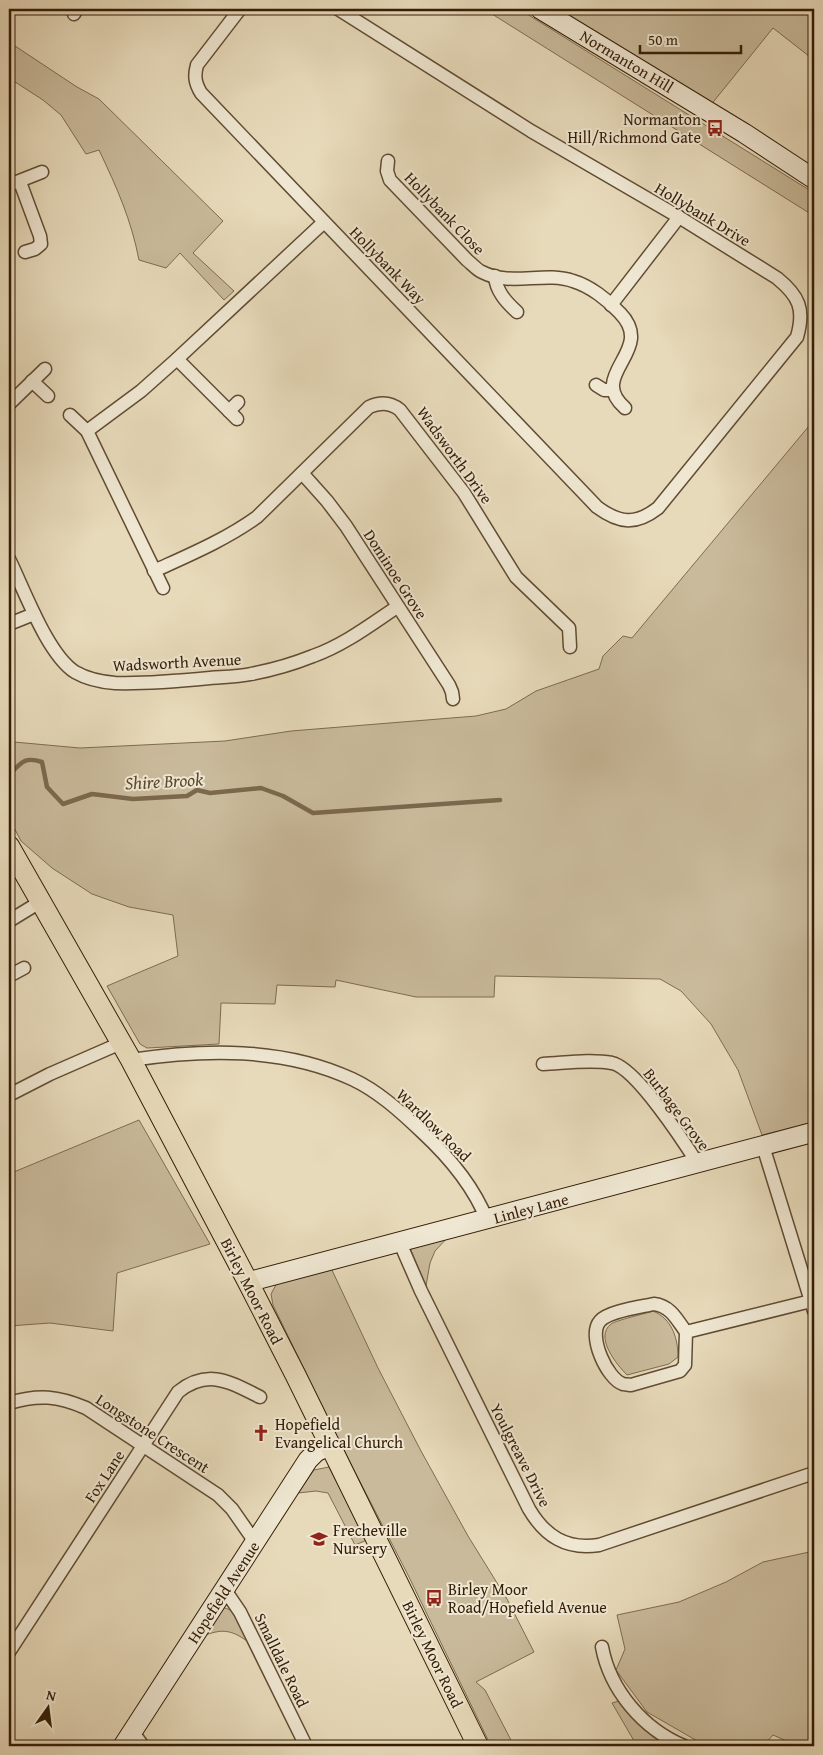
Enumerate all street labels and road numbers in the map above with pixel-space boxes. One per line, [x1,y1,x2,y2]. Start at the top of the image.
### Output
street label: Normanton Hill [576,24,679,99]
street label: Hollybank Close [399,166,491,260]
street label: Hollybank Drive [650,176,756,252]
street label: Hollybank Way [344,220,432,310]
street label: Wadsworth Drive [411,401,499,509]
street label: Dominoe Grove [358,525,434,623]
street label: Wadsworth Avenue [112,647,242,677]
street label: Burbage Grove [638,1063,716,1155]
street label: Wardlow Road [391,1083,477,1167]
street label: Linley Lane [491,1186,571,1230]
street label: Birley Moor Road [215,1234,289,1349]
street label: Longstone Crescent [91,1387,215,1479]
street label: Youlgreave Drive [485,1399,557,1511]
street label: Fox Lane [78,1445,130,1507]
street label: Hopefield Avenue [181,1536,265,1648]
street label: Birley Moor Road [397,1596,470,1712]
street label: Smalldale Road [249,1609,315,1712]

